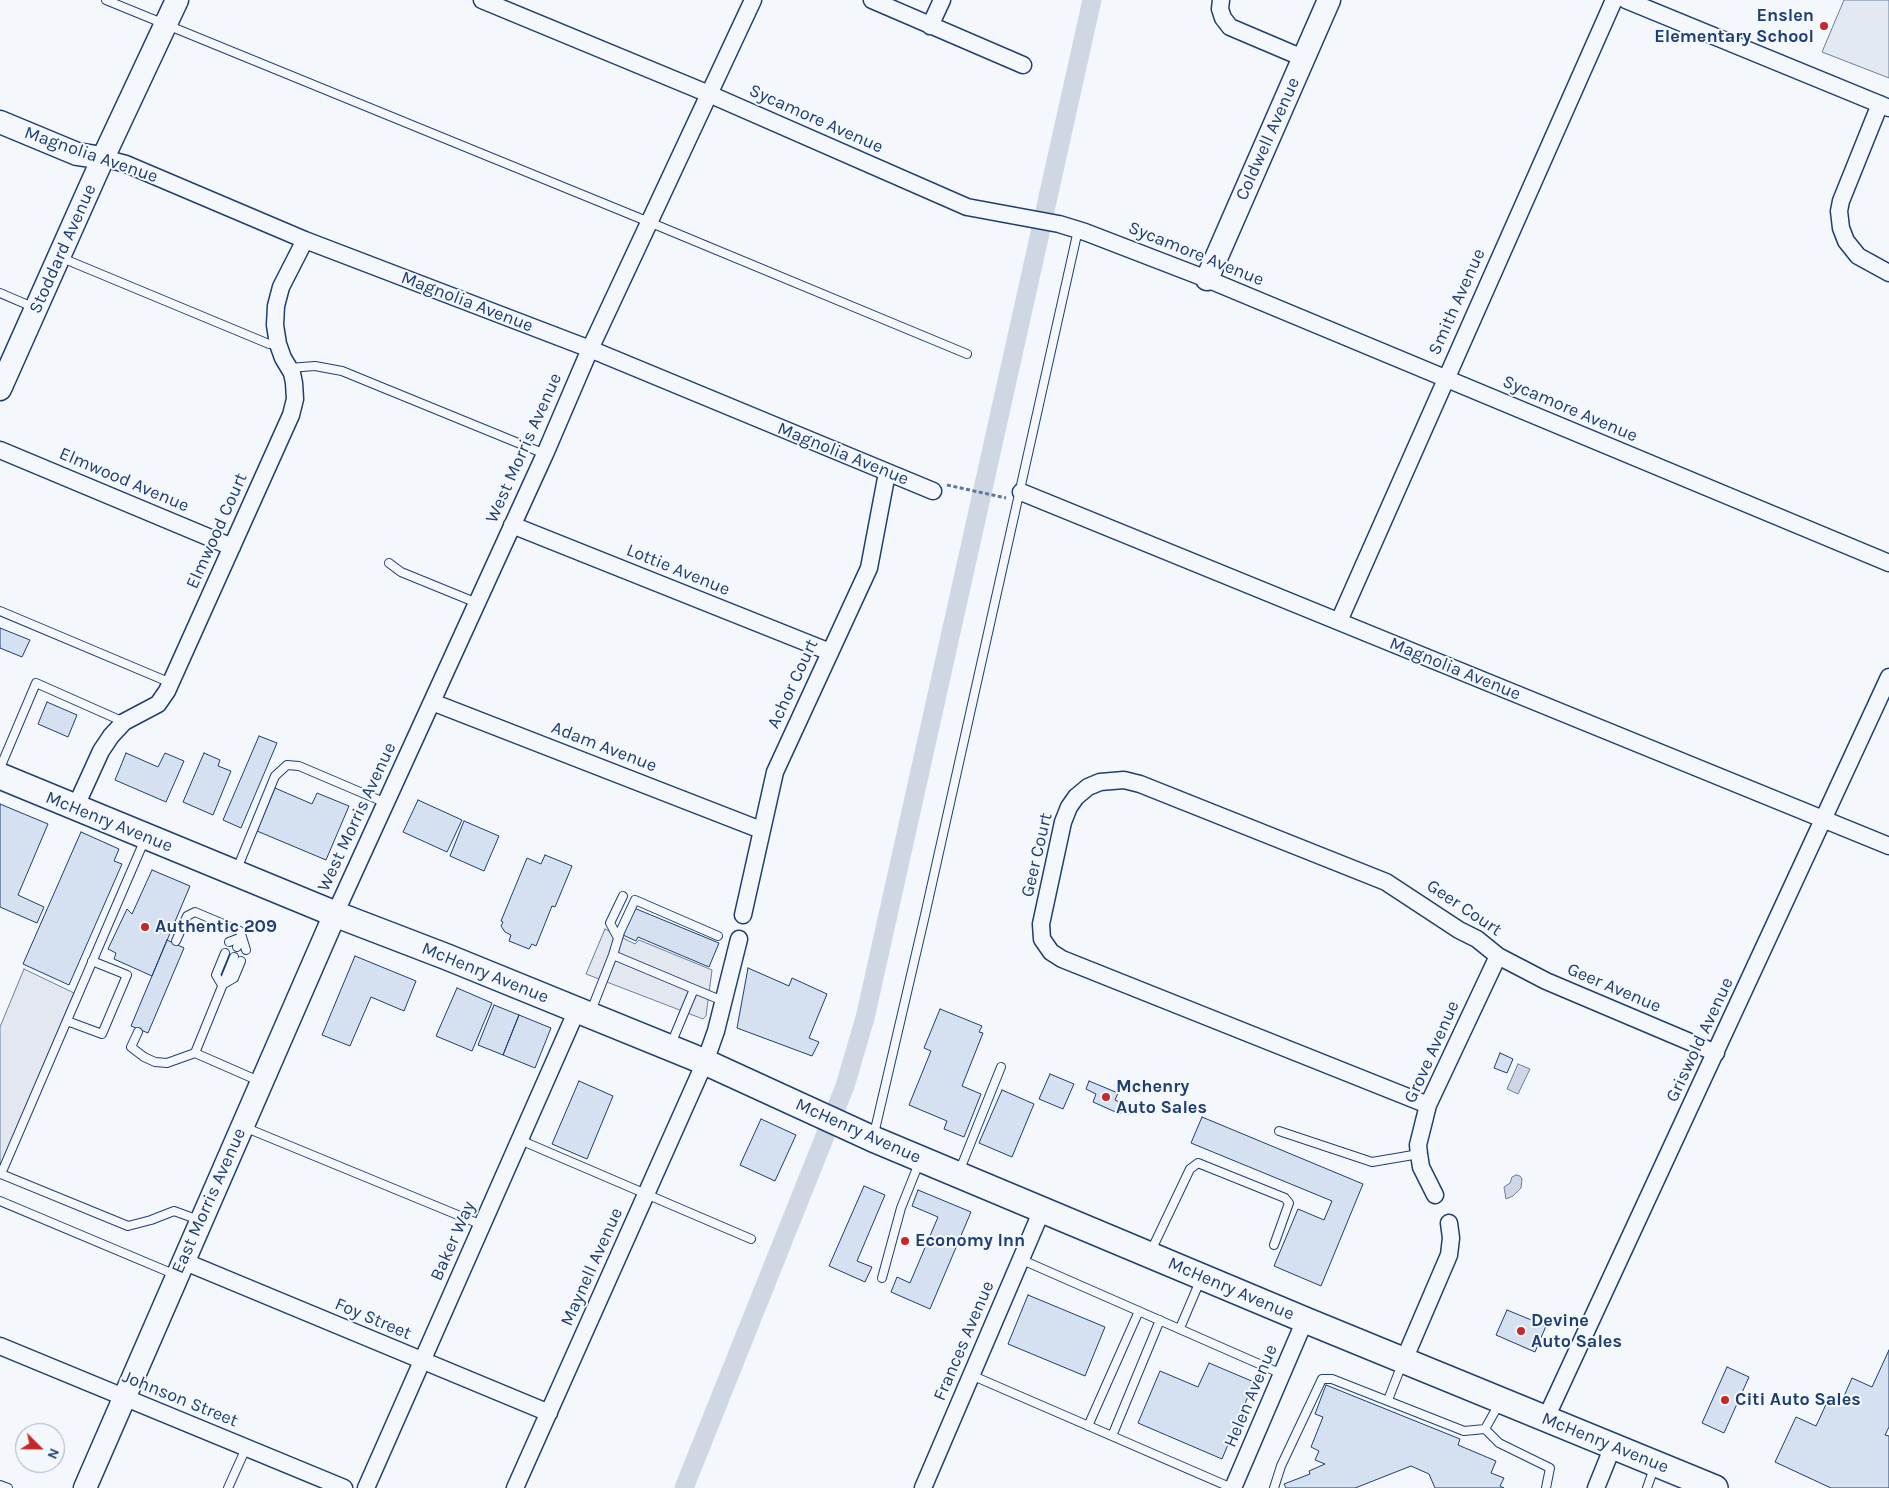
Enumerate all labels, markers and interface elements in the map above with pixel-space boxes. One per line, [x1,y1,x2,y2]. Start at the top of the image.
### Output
place label: Enslen Elementary School [1654,5,1814,48]
marker: Enslen Elementary School [1818,20,1830,32]
street label: Coldwell Avenue [1231,74,1305,204]
street label: Sycamore Avenue [746,80,886,158]
street label: Magnolia Avenue [21,122,161,188]
street label: Stoddard Avenue [25,181,101,317]
street label: Sycamore Avenue [1125,217,1267,291]
street label: Smith Avenue [1424,245,1490,359]
street label: Magnolia Avenue [398,267,536,337]
street label: West Morris Avenue [481,370,567,526]
street label: Sycamore Avenue [1499,371,1641,447]
street label: Magnolia Avenue [774,418,912,490]
street label: Elmwood Avenue [56,443,192,517]
street label: Elmwood Court [182,470,252,592]
street label: Lottie Avenue [623,539,733,601]
street label: Magnolia Avenue [1386,633,1524,705]
street label: Achor Court [763,636,823,732]
street label: Adam Avenue [548,717,660,777]
street label: West Morris Avenue [313,739,401,895]
street label: McHenry Avenue [42,787,176,857]
street label: Geer Court [1017,811,1057,899]
street label: Geer Court [1422,875,1506,941]
place label: Authentic 209 [155,916,277,938]
marker: Authentic 209 [139,921,151,933]
street label: McHenry Avenue [418,938,552,1008]
street label: Geer Avenue [1564,959,1664,1017]
street label: Griswold Avenue [1662,974,1738,1106]
street label: Grove Avenue [1400,997,1464,1107]
place label: Mchenry Auto Sales [1116,1076,1207,1118]
marker: Mchenry Auto Sales [1100,1091,1112,1103]
street label: McHenry Avenue [792,1094,924,1168]
street label: East Morris Avenue [167,1125,251,1277]
street label: Baker Way [426,1198,480,1284]
street label: Maynell Avenue [556,1204,628,1330]
place label: Economy Inn [915,1230,1025,1252]
marker: Economy Inn [899,1235,911,1247]
street label: McHenry Avenue [1165,1253,1297,1325]
street label: Frances Avenue [929,1278,999,1404]
street label: Foy Street [332,1293,414,1345]
place label: Devine Auto Sales [1531,1310,1622,1352]
marker: Devine Auto Sales [1515,1325,1527,1337]
street label: Helen Avenue [1220,1341,1282,1451]
street label: Johnson Street [119,1366,241,1432]
place label: Citi Auto Sales [1735,1389,1861,1411]
marker: Citi Auto Sales [1719,1394,1731,1406]
street label: McHenry Avenue [1538,1408,1672,1478]
north arrow [15,1423,65,1473]
text: N [44,1446,63,1462]

